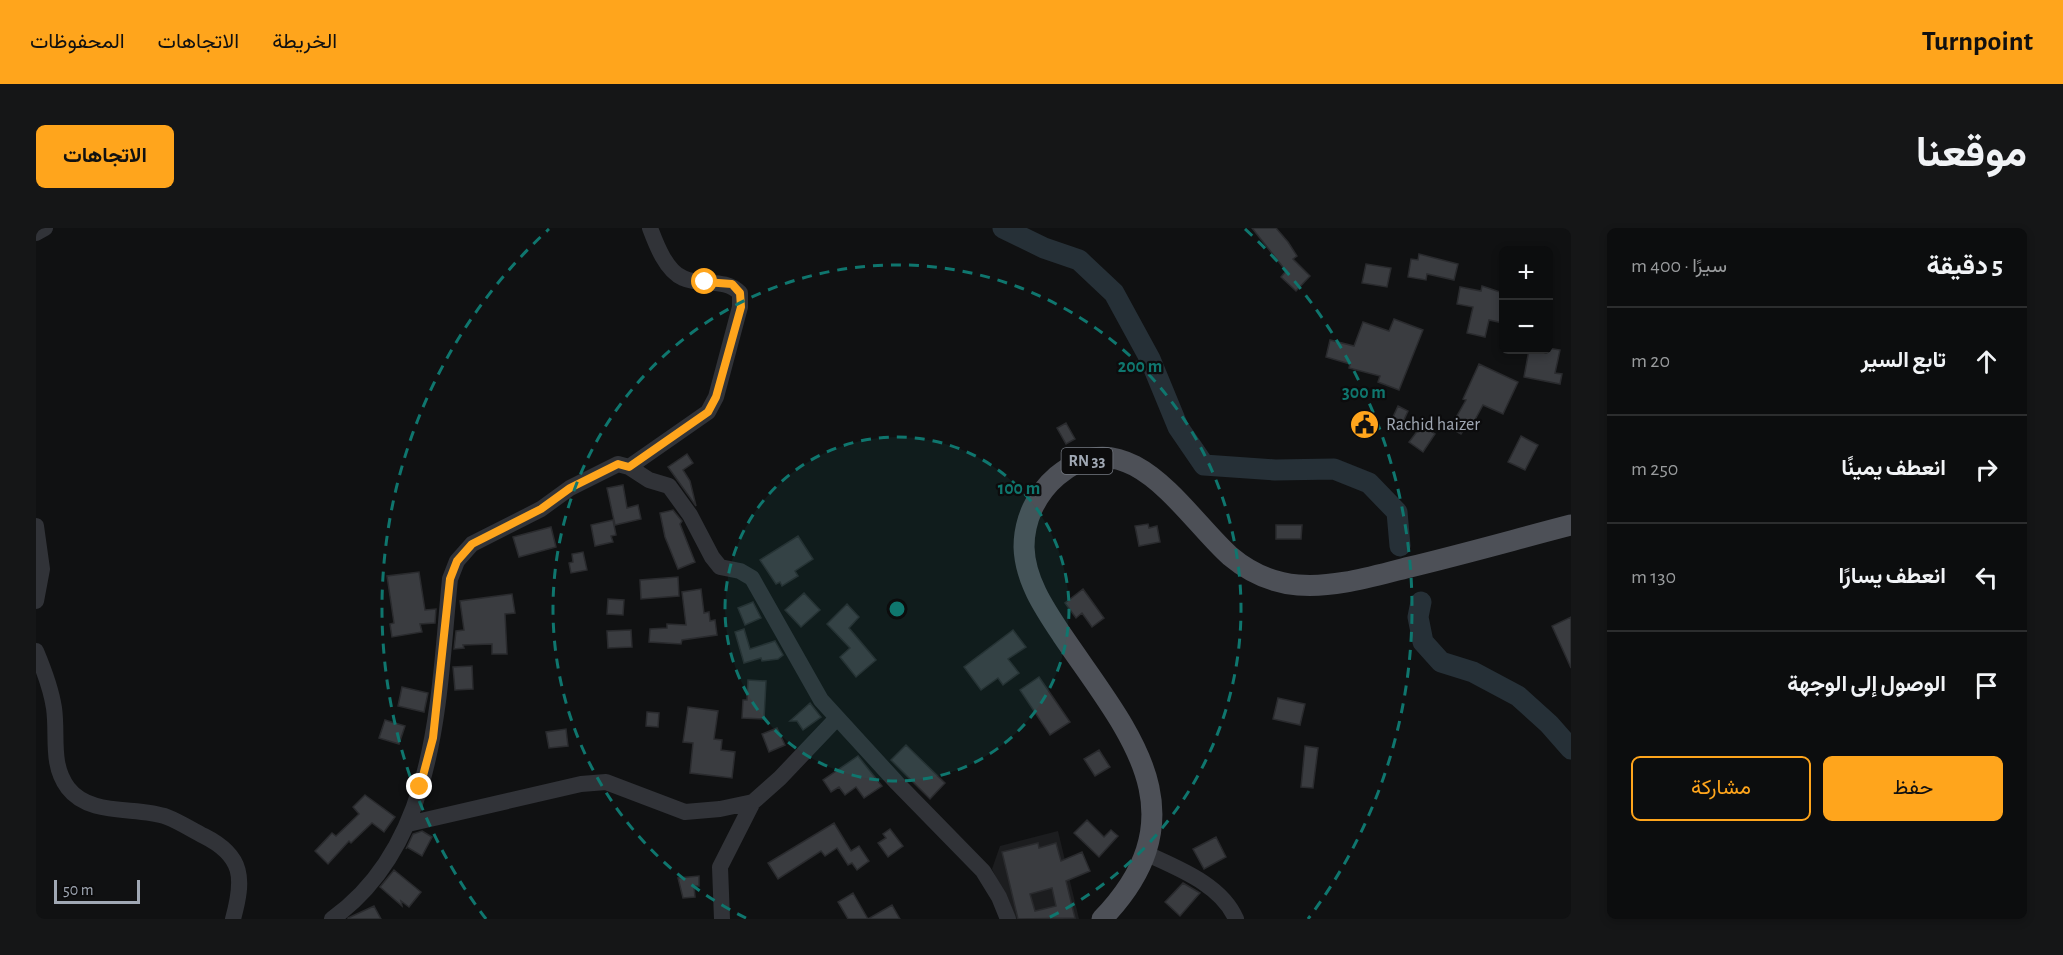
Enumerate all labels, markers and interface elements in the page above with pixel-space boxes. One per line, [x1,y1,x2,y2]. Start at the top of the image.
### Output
text: Turnpoint [1922,28,2033,56]
text: المحفوظات [30,31,125,52]
text: الاتجاهات [158,31,239,52]
text: الخريطة [272,31,337,52]
button: الاتجاهات [36,125,174,188]
text: موقعنا [1916,132,2027,174]
map controls [1499,246,1553,354]
button: + [1499,246,1553,300]
text: 5 دقيقة [1927,253,2003,279]
text: سيرًا · 400 m [1631,256,1727,276]
route start [691,268,717,294]
button: − [1499,300,1553,354]
icon: ahead [1970,345,2003,378]
text: تابع السير [1861,349,1946,371]
text: 20 m [1631,351,1670,371]
text: 200 m [1118,358,1162,376]
text: 300 m [1342,384,1386,402]
public building icon: Rachid haizer [1349,409,1381,441]
place label: Rachid haizer [1386,416,1480,434]
road number: RN 33 [1062,448,1112,474]
icon: right [1970,453,2003,486]
text: انعطف يمينًا [1841,457,1946,479]
text: 250 m [1631,459,1678,479]
text: 100 m [998,480,1040,498]
icon: left [1970,561,2003,594]
text: انعطف يسارًا [1839,565,1946,587]
text: 130 m [1631,567,1676,587]
centre of rings [887,599,907,619]
icon: arrive [1970,669,2003,702]
text: الوصول إلى الوجهة [1787,673,1946,695]
button: مشاركة [1631,756,1811,821]
button: حفظ [1823,756,2003,821]
route end [406,773,432,799]
scale bar [54,877,140,904]
text: 50 m [63,882,94,898]

